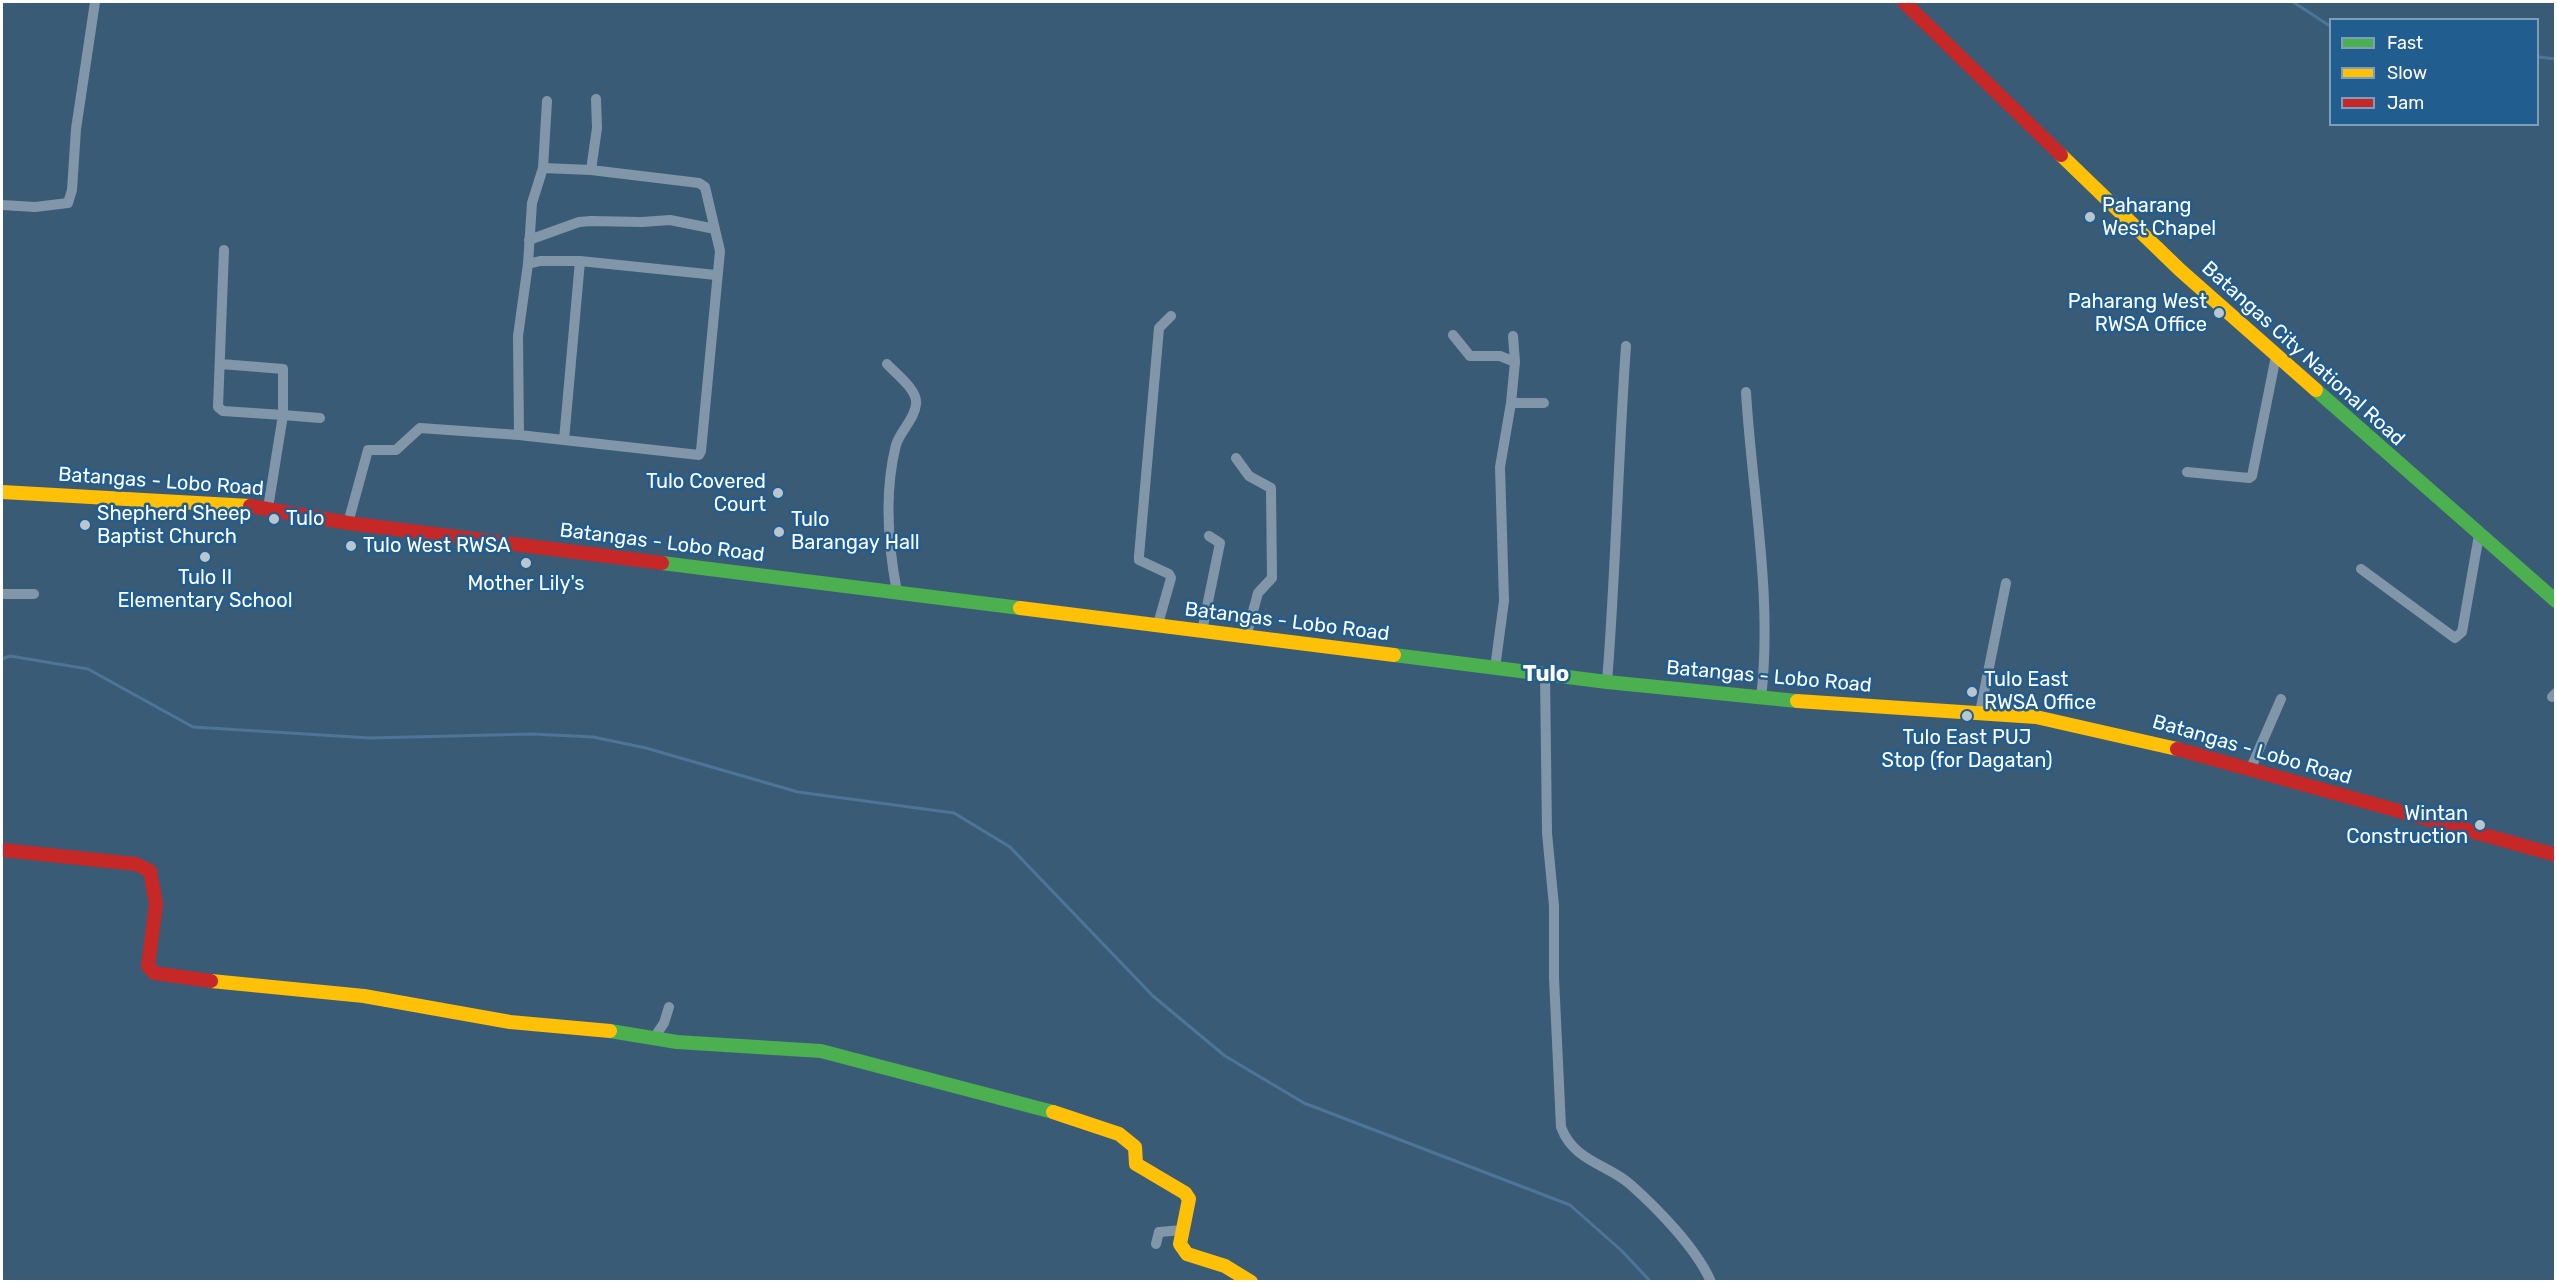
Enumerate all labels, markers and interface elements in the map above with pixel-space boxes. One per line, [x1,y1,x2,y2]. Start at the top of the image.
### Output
legend [2329,18,2539,126]
text: Fast [2387,32,2423,54]
text: Slow [2387,62,2427,84]
text: Jam [2387,92,2424,114]
place label: Paharang West Chapel [2102,194,2216,241]
marker: Paharang West Chapel [2083,210,2097,224]
street label: Batangas City National Road [2197,257,2409,451]
place label: Paharang West RWSA Office [2068,290,2207,337]
marker: Paharang West RWSA Office [2212,306,2226,320]
street label: Batangas - Lobo Road [57,463,265,501]
place label: Tulo Covered Court [646,470,766,517]
marker: Tulo Covered Court [771,486,785,500]
place label: Shepherd Sheep Baptist Church [97,502,251,549]
place label: Tulo [286,507,324,531]
place label: Tulo Barangay Hall [791,508,920,555]
marker: Tulo [267,512,281,526]
marker: Shepherd Sheep Baptist Church [78,518,92,532]
street label: Batangas - Lobo Road [558,519,766,567]
marker: Tulo Barangay Hall [772,525,786,539]
place label: Tulo West RWSA [363,534,510,558]
marker: Tulo West RWSA [344,539,358,553]
marker: Tulo II Elementary School [198,550,212,564]
marker: Mother Lily's [519,556,533,570]
place label: Tulo II Elementary School [117,566,293,613]
place label: Mother Lily's [467,572,585,596]
street label: Batangas - Lobo Road [1183,598,1391,646]
street label: Batangas - Lobo Road [1665,656,1873,698]
district label: Tulo [1523,662,1569,688]
place label: Tulo East RWSA Office [1984,668,2096,715]
marker: Tulo East RWSA Office [1965,685,1979,699]
marker: Tulo East PUJ Stop (for Dagatan) [1960,709,1974,723]
street label: Batangas - Lobo Road [2150,710,2354,790]
place label: Tulo East PUJ Stop (for Dagatan) [1881,726,2053,773]
place label: Wintan Construction [2346,802,2468,849]
marker: Wintan Construction [2473,818,2487,832]

